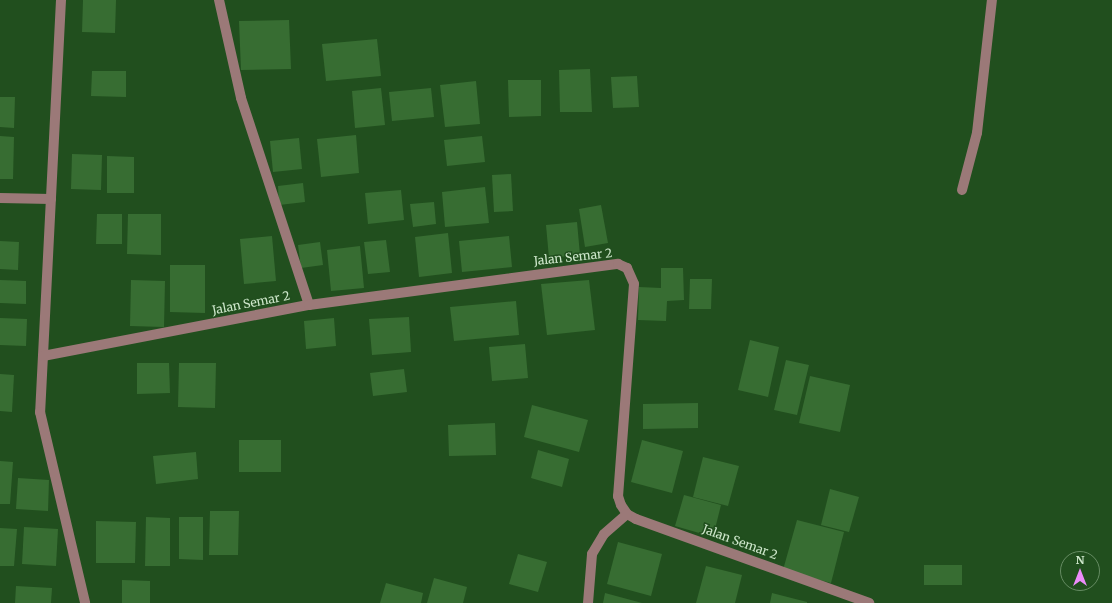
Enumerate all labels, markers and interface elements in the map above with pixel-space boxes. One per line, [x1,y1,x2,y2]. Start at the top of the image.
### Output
street label: Jalan Semar 2 [533,246,613,268]
street label: Jalan Semar 2 [211,288,291,318]
street label: Jalan Semar 2 [700,522,780,562]
north arrow [1060,551,1100,591]
text: N [1076,553,1084,567]

